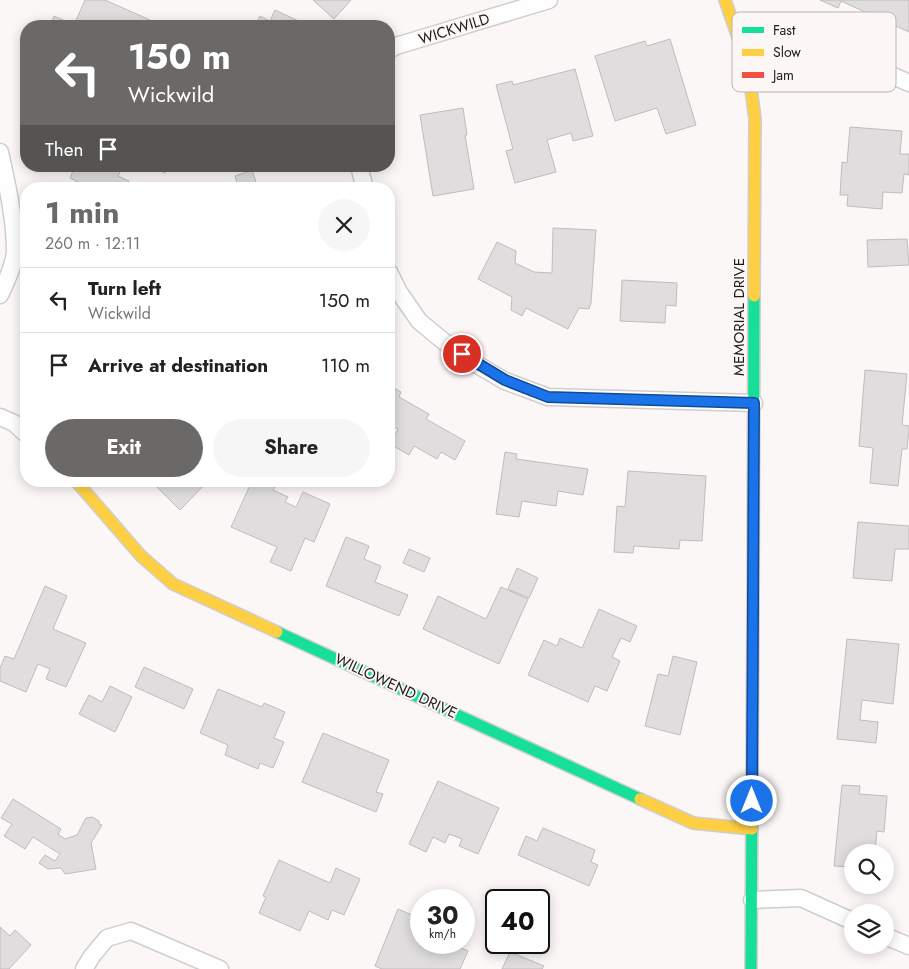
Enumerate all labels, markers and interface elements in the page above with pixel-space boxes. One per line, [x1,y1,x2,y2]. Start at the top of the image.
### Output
street label: WICKWILD [416,8,492,50]
legend [732,12,896,92]
text: Fast [773,20,796,40]
text: 150 m [128,32,231,82]
icon: left [45,40,110,105]
text: Slow [773,42,801,62]
text: Jam [771,65,794,85]
text: Wickwild [128,78,214,110]
icon: arrive [94,135,122,163]
text: Then [45,136,84,163]
text: 1 min [45,191,119,234]
button: close [318,199,370,251]
text: 260 m · 12:11 [45,232,140,255]
street label: MEMORIAL DRIVE [728,258,750,376]
text: Turn left [88,275,161,302]
icon: left [45,286,73,314]
text: 150 m [319,287,370,314]
text: Wickwild [88,302,151,325]
pin [441,333,483,375]
icon: arrive [448,340,476,368]
icon: arrive [45,351,73,379]
text: Arrive at destination [88,352,268,379]
text: 110 m [321,352,370,379]
button: Exit [45,419,203,477]
button: Share [213,419,370,477]
street label: WILLOWEND DRIVE [331,648,461,724]
position arrow [725,774,777,826]
map controls [844,844,894,954]
button: search [844,844,894,894]
speed limit sign: 40 [485,889,550,954]
text: 30 [426,897,459,933]
button: layers [844,904,894,954]
text: km/h [429,925,456,943]

